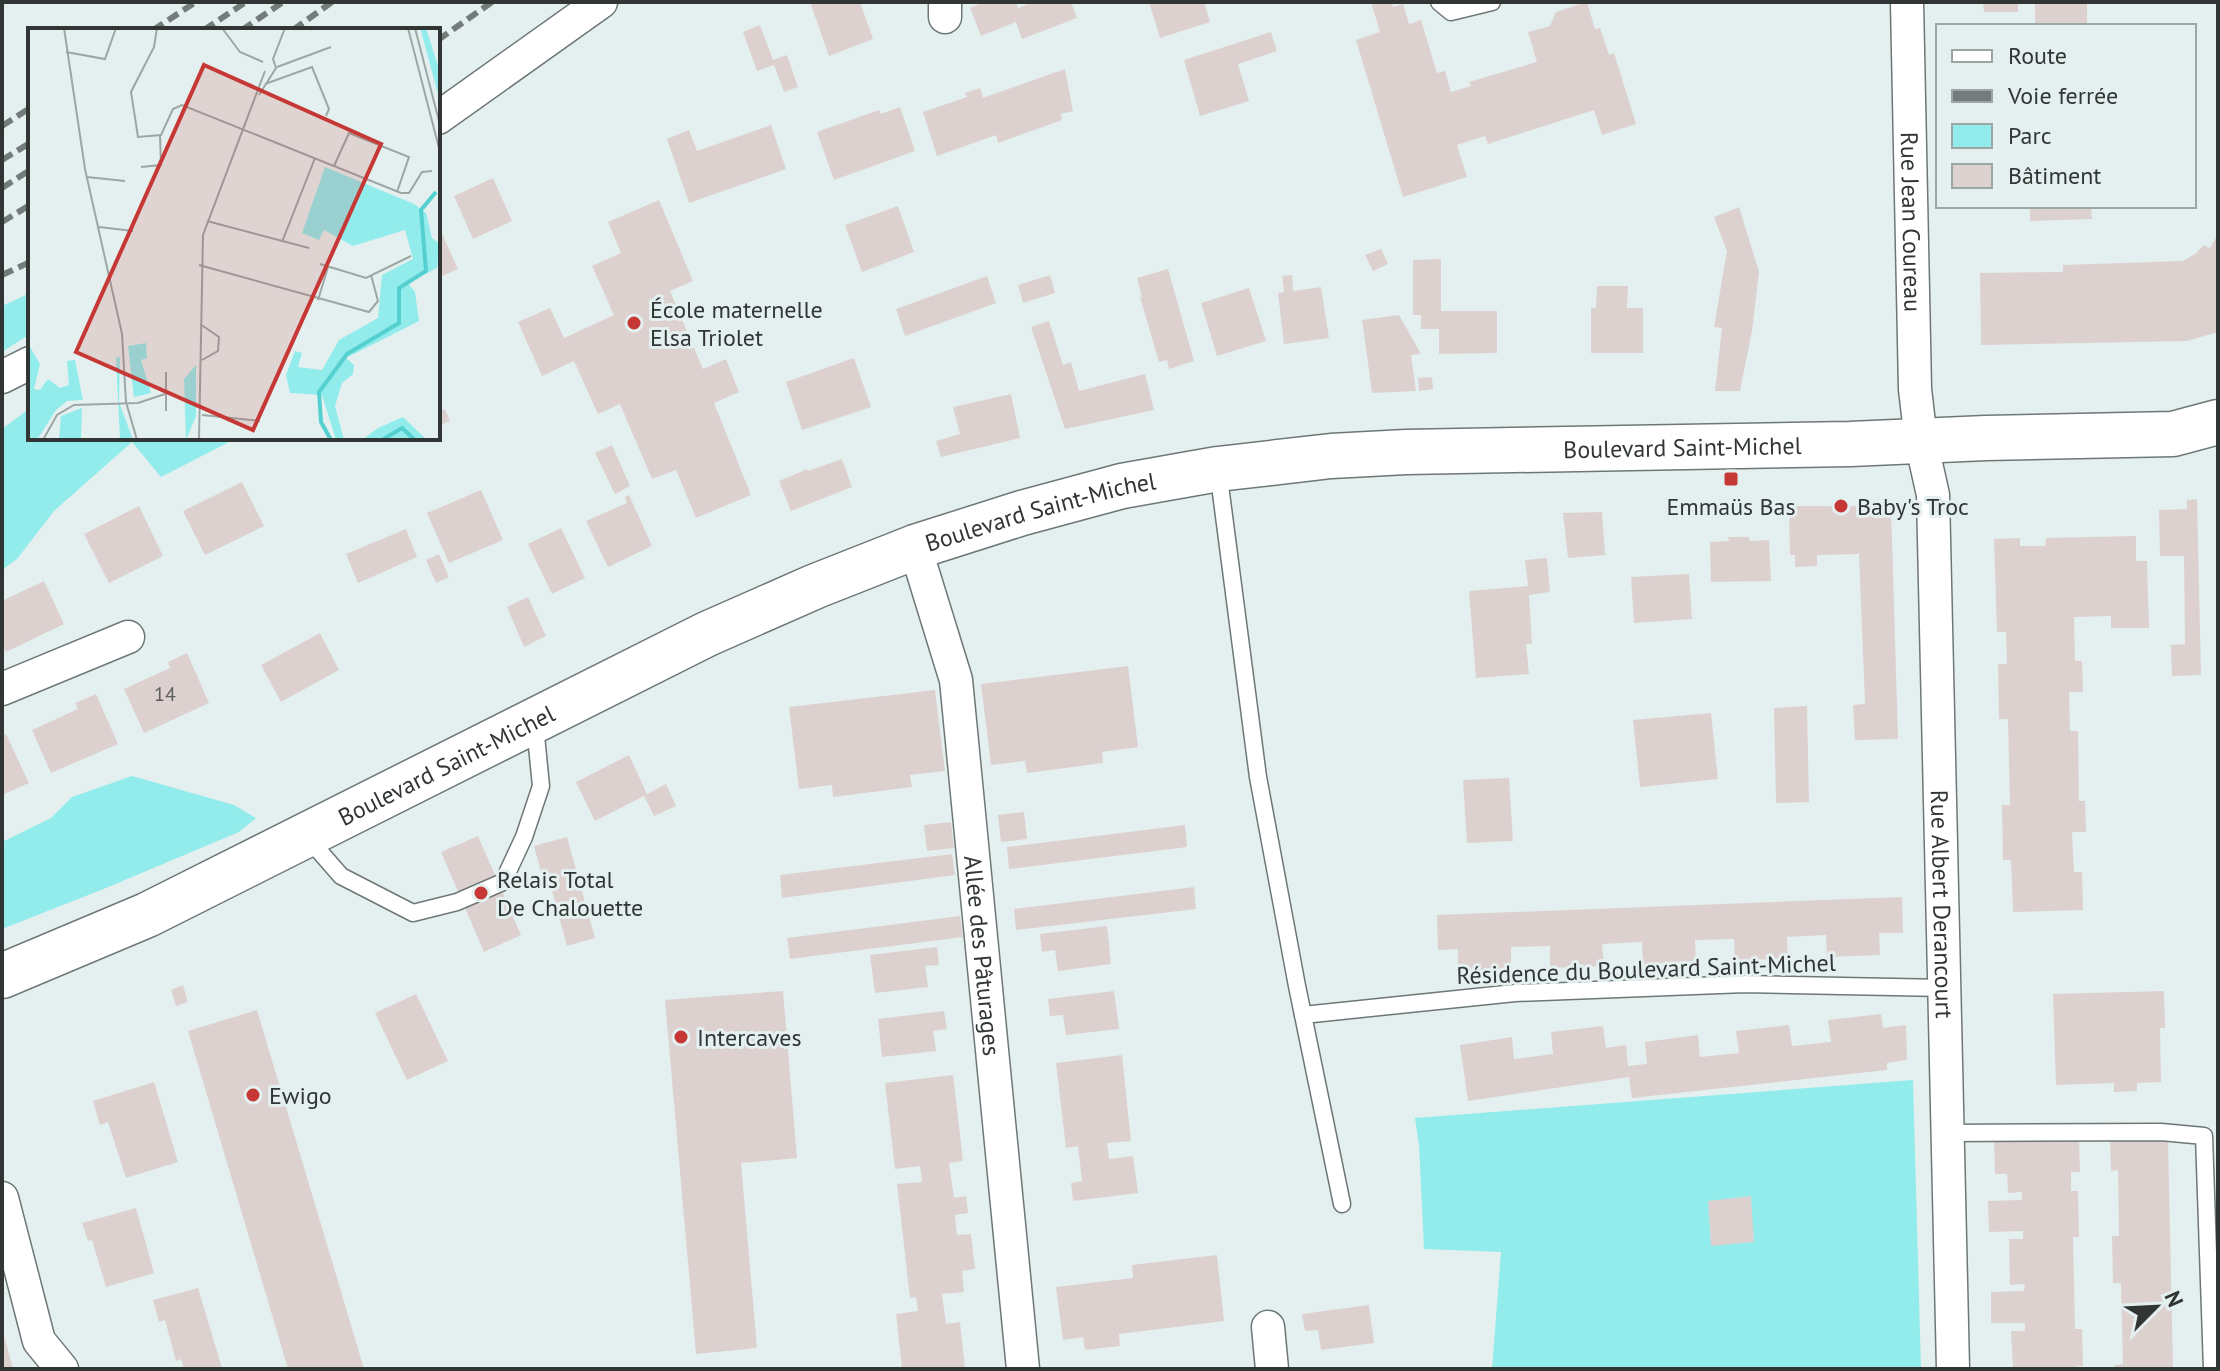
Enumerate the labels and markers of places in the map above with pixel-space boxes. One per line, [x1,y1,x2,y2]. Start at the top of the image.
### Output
place label: École maternelle Elsa Triolet [650,294,823,353]
marker: École maternelle Elsa Triolet [625,314,643,332]
marker: Emmaüs Bas [1722,470,1740,488]
place label: Emmaüs Bas [1666,491,1796,522]
place label: Baby's Troc [1857,491,1969,522]
marker: Baby's Troc [1832,497,1850,515]
place label: Relais Total De Chalouette [497,864,643,923]
marker: Relais Total De Chalouette [472,884,490,902]
place label: Intercaves [697,1022,802,1053]
marker: Intercaves [672,1028,690,1046]
place label: Ewigo [269,1080,332,1111]
marker: Ewigo [244,1086,262,1104]

